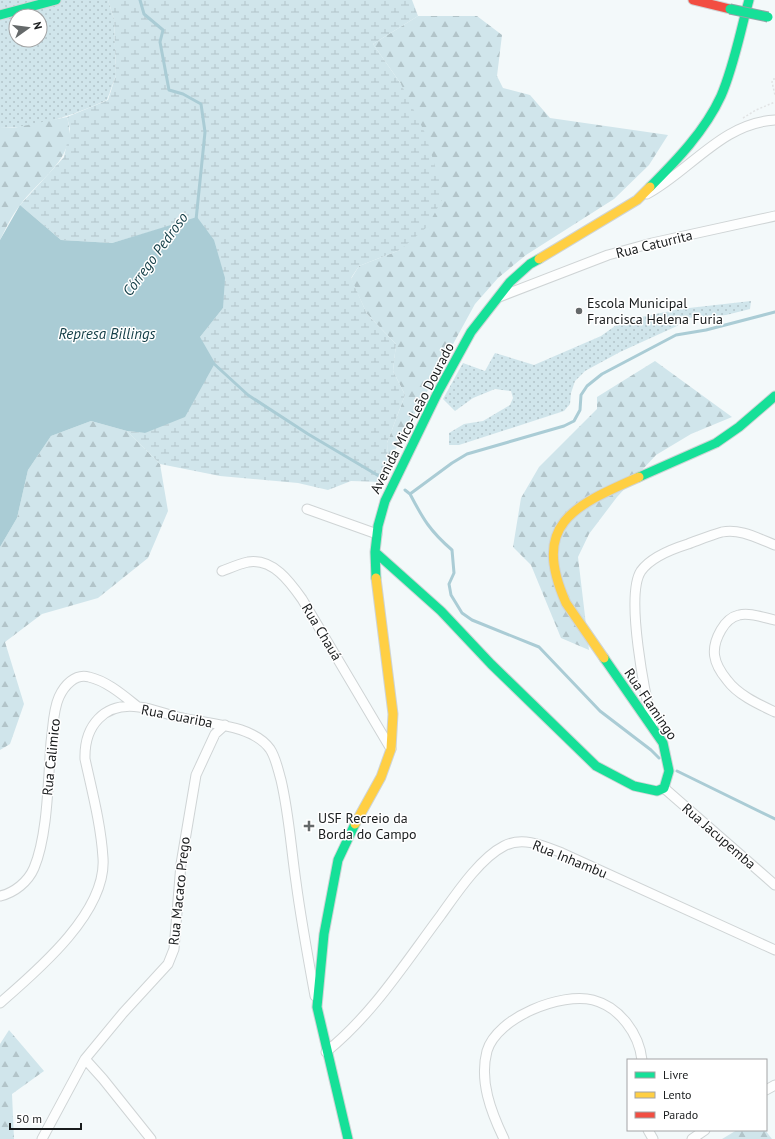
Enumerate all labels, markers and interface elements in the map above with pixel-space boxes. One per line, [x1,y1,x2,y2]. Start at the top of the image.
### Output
north arrow [8,8,48,48]
text: N [30,20,45,31]
water label: Córrego Pedroso [118,208,192,300]
street label: Rua Caturrita [614,226,694,262]
place label: Escola Municipal Francisca Helena Furia [587,294,723,328]
marker: Escola Municipal Francisca Helena Furia [574,306,584,316]
water label: Represa Billings [58,324,156,343]
street label: Avenida Mico-Leão Dourado [366,339,458,497]
street label: Rua Chauá [298,600,346,664]
street label: Rua Flamingo [620,665,682,743]
street label: Rua Guariba [140,700,214,732]
street label: Rua Calimico [38,717,64,797]
street label: Rua Jacupemba [678,799,760,873]
place label: USF Recreio da Borda do Campo [318,809,417,843]
marker: USF Recreio da Borda do Campo [303,820,315,832]
street label: Rua Macaco Prego [164,836,194,946]
street label: Rua Inhambu [530,836,610,882]
legend [627,1059,767,1131]
text: Livre [663,1067,688,1082]
text: Lento [663,1087,692,1102]
scale bar [10,1105,81,1131]
text: Parado [663,1107,698,1122]
text: 50 m [16,1111,42,1126]

